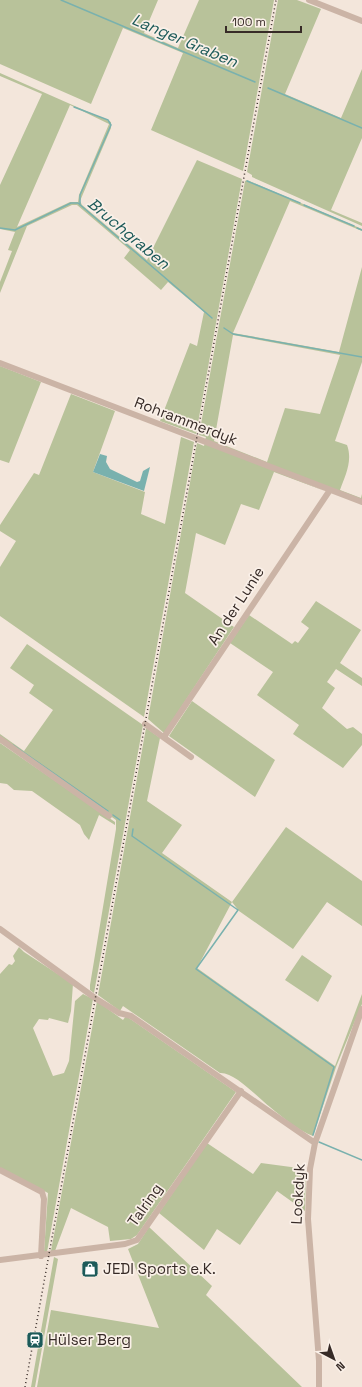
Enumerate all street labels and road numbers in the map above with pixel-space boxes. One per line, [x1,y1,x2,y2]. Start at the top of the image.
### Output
street label: Rohrammerdyk [132,392,240,449]
street label: An der Lunie [203,563,268,648]
street label: Lookdyk [286,1163,309,1225]
street label: Talring [123,1180,166,1230]

